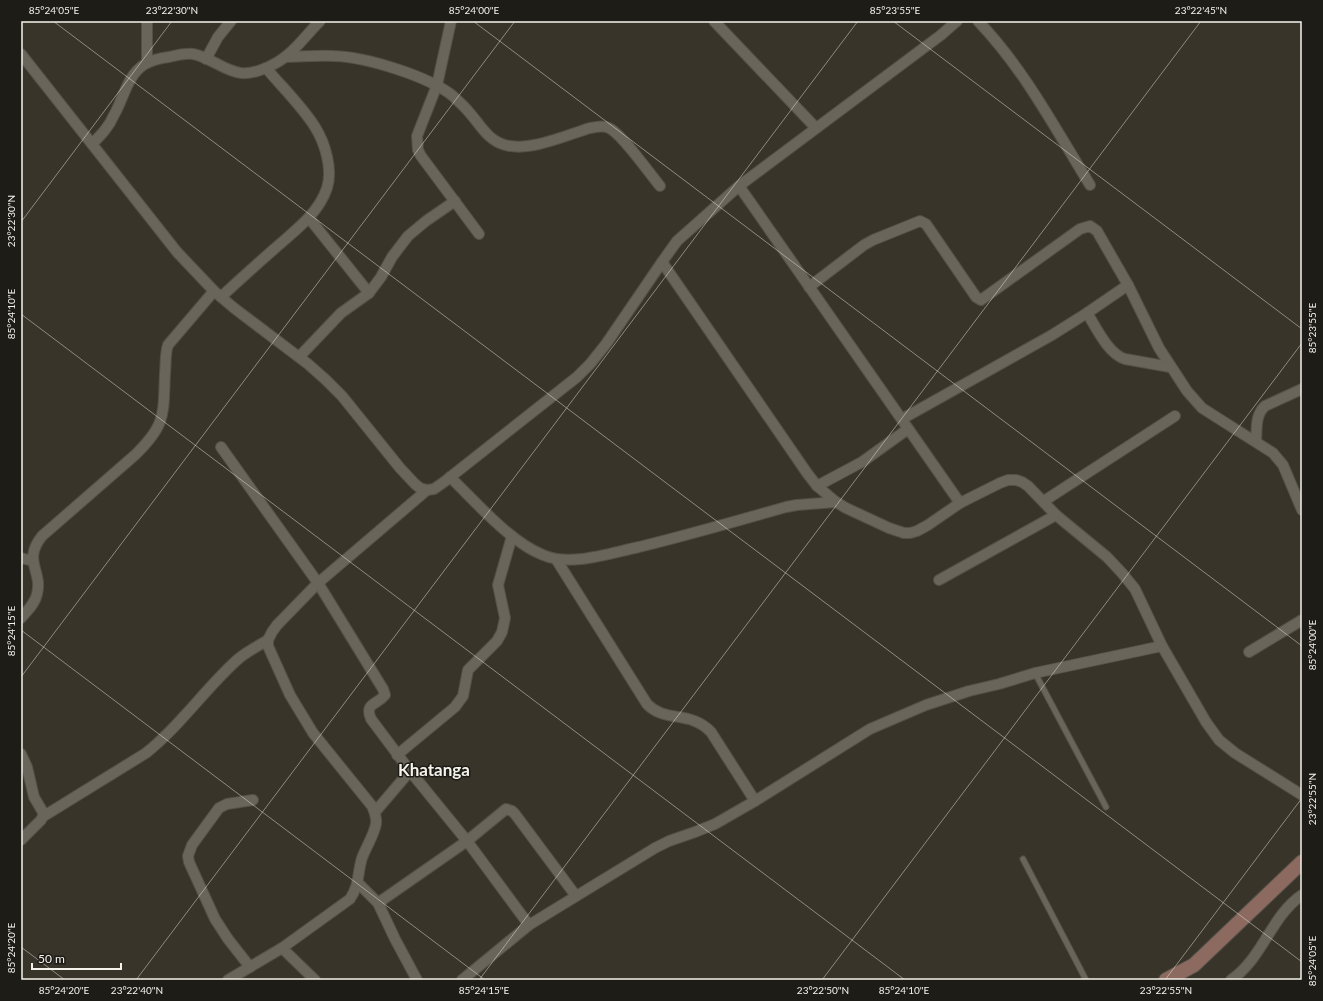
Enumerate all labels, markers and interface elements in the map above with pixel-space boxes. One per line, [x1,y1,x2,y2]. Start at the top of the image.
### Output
text: 85°24'05"E [29,4,79,16]
text: 23°22'30"N [146,4,198,16]
text: 85°24'00"E [449,4,499,16]
text: 85°23'55"E [870,4,920,16]
text: 23°22'45"N [1175,4,1227,16]
text: 23°22'30"N [5,195,17,247]
text: 85°24'10"E [5,289,17,339]
text: 85°23'55"E [1306,303,1318,353]
text: 85°24'15"E [5,606,17,656]
text: 85°24'00"E [1306,620,1318,670]
district label: Khatanga [398,759,470,780]
text: 23°22'55"N [1306,773,1318,825]
text: 85°24'20"E [5,923,17,973]
text: 85°24'05"E [1306,936,1318,986]
scale bar [32,945,121,971]
text: 50 m [38,951,65,966]
text: 85°24'20"E [39,984,89,996]
text: 23°22'40"N [111,984,163,996]
text: 85°24'15"E [459,984,509,996]
text: 23°22'50"N [797,984,849,996]
text: 85°24'10"E [879,984,929,996]
text: 23°22'55"N [1140,984,1192,996]

